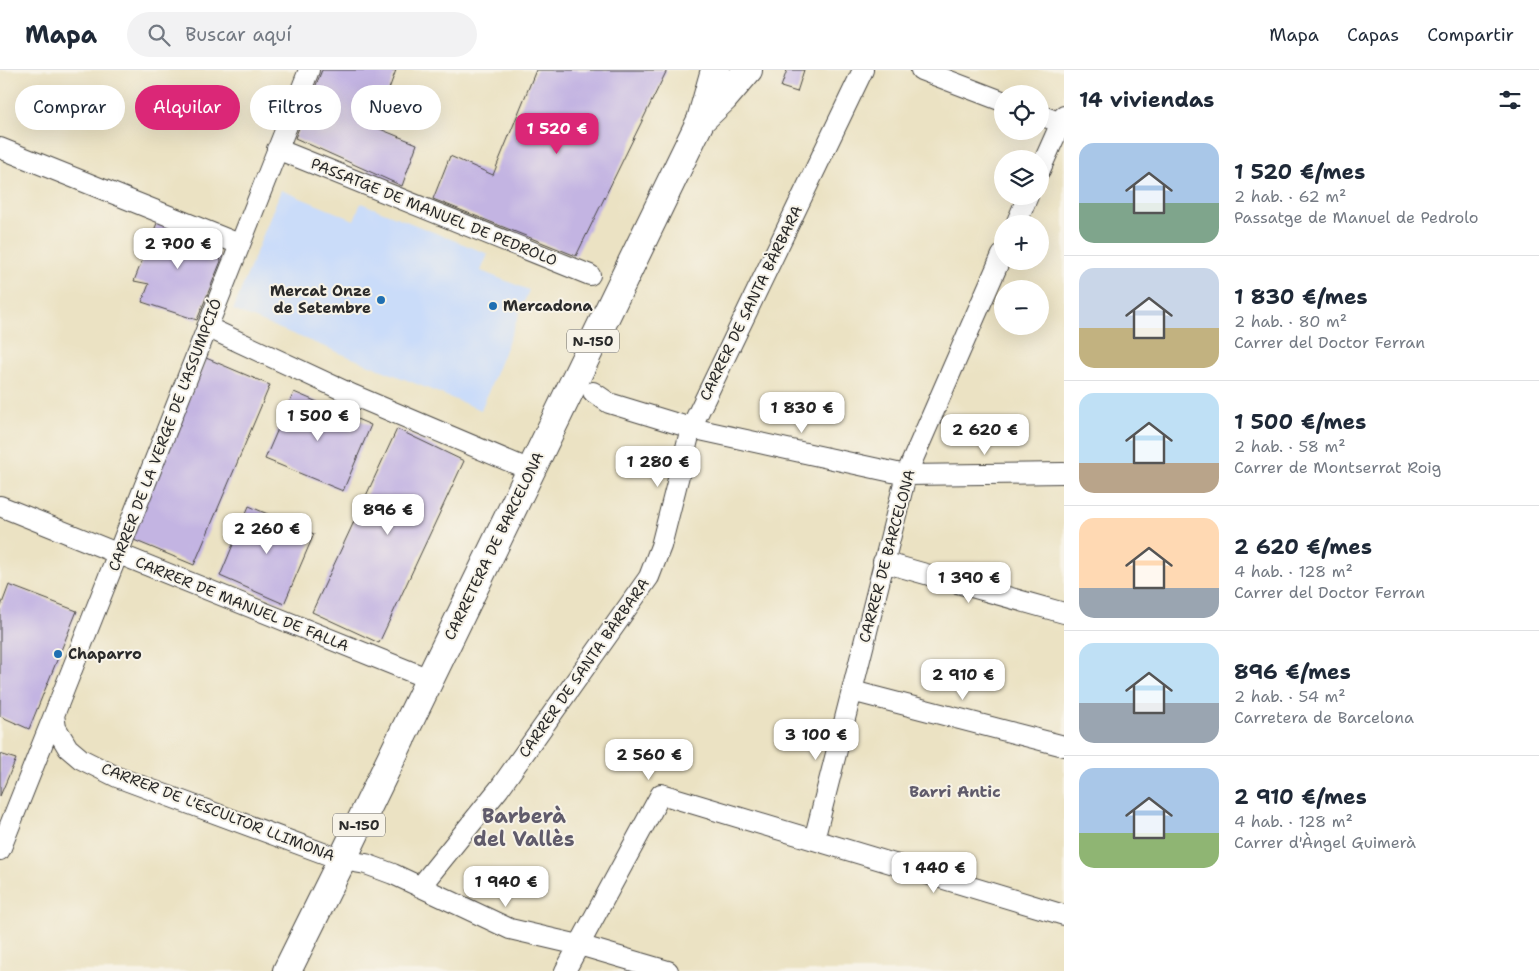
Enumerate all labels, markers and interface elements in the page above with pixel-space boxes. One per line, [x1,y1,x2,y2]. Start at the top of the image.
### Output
search box [127,12,477,57]
text: Mapa [25,19,97,51]
icon: search [145,21,173,49]
text: Buscar aquí [185,22,292,47]
text: Mapa [1269,23,1319,47]
text: Capas [1347,23,1399,47]
text: Compartir [1427,23,1514,47]
chip: Comprar [15,85,125,130]
chip: Alquilar [135,85,240,130]
chip: Filtros [250,85,341,130]
chip: Nuevo [351,85,441,130]
map controls [994,85,1049,335]
button: locate [994,85,1049,140]
text: 14 viviendas [1079,86,1214,114]
icon: filters [1496,86,1524,114]
pin: 1 520 € [511,112,603,155]
text: 1 520 € [526,118,588,139]
button: layers [994,150,1049,205]
street label: PASSATGE DE MANUEL DE PEDROLO [308,153,560,271]
text: 1 520 €/mes [1234,158,1365,186]
icon: home [1119,163,1179,223]
text: 2 hab. · 62 m² [1234,186,1346,207]
street label: CARRER DE SANTA BÀRBARA [694,202,807,404]
text: Passatge de Manuel de Pedrolo [1234,207,1479,228]
button: + [994,215,1049,270]
pin: 2 700 € [132,228,224,270]
text: 2 700 € [145,233,211,254]
button: − [994,280,1049,335]
place label: Mercat Onze de Setembre [270,281,371,318]
text: 1 830 €/mes [1234,283,1368,311]
icon: home [1119,288,1179,348]
marker: Mercat Onze de Setembre [375,294,387,306]
street label: CARRER DE LA VERGE DE L'ASSUMPCIÓ [103,296,226,574]
place label: Mercadona [503,296,593,316]
marker: Mercadona [487,300,499,312]
text: 2 hab. · 80 m² [1234,311,1347,332]
road number: N-150 [567,330,619,352]
text: Carrer del Doctor Ferran [1234,332,1425,353]
pin: 1 830 € [756,392,848,434]
text: 1 830 € [771,397,833,418]
pin: 1 500 € [272,400,364,442]
text: 1 500 € [287,405,349,426]
text: 1 500 €/mes [1234,408,1366,436]
icon: home [1119,413,1179,473]
pin: 2 620 € [939,414,1031,456]
text: 2 620 € [952,419,1018,440]
text: 2 hab. · 58 m² [1234,436,1346,457]
pin: 1 280 € [612,446,704,488]
street label: CARRETERA DE BARCELONA [440,448,548,643]
text: 1 280 € [627,451,689,472]
text: Carrer de Montserrat Roig [1234,457,1441,478]
street label: CARRER DE BARCELONA [854,467,920,645]
pin: 896 € [353,494,423,536]
text: 896 € [363,499,413,520]
pin: 2 260 € [221,512,313,555]
text: 2 260 € [234,518,300,539]
text: 2 620 €/mes [1234,533,1372,561]
icon: home [1119,538,1179,598]
street label: CARRER DE MANUEL DE FALLA [132,552,352,656]
text: 4 hab. · 128 m² [1234,561,1353,582]
pin: 1 390 € [923,562,1015,604]
text: 1 390 € [938,567,1000,588]
street label: CARRER DE SANTA BÀRBARA [513,574,654,762]
text: Carrer del Doctor Ferran [1234,582,1425,603]
place label: Chaparro [68,644,142,664]
marker: Chaparro [52,648,64,660]
pin: 2 910 € [917,658,1009,701]
text: 896 €/mes [1234,658,1351,686]
icon: home [1119,663,1179,723]
text: 2 910 € [932,664,994,685]
text: 2 hab. · 54 m² [1234,686,1346,707]
text: Carretera de Barcelona [1234,707,1414,728]
pin: 3 100 € [770,718,862,761]
text: 3 100 € [785,724,847,745]
pin: 2 560 € [603,738,695,781]
text: 2 560 € [616,744,682,765]
street label: CARRER DE L'ESCULTOR LLIMONA [99,758,338,866]
district label: Barri Antic [909,781,1001,802]
text: 2 910 €/mes [1234,783,1367,811]
icon: home [1119,788,1179,848]
district label: Barberà del Vallès [473,803,575,852]
text: 4 hab. · 128 m² [1234,811,1353,832]
road number: N-150 [333,814,385,836]
text: Carrer d'Àngel Guimerà [1234,832,1416,853]
pin: 1 440 € [888,852,980,894]
text: 1 440 € [902,857,966,878]
pin: 1 940 € [460,866,552,908]
text: 1 940 € [475,871,537,892]

